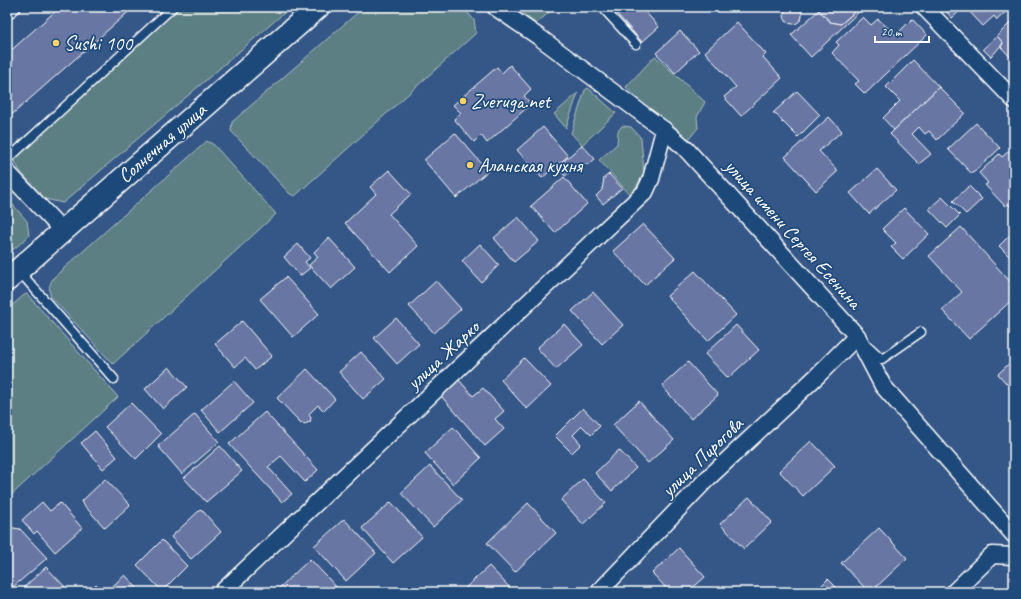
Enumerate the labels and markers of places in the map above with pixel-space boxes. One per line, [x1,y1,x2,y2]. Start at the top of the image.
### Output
place label: Sushi 100 [64,31,134,56]
marker: Sushi 100 [51,38,61,48]
place label: Zveruga.net [471,89,553,114]
marker: Zveruga.net [458,96,468,106]
place label: Аланская кухня [478,153,584,178]
marker: Аланская кухня [465,160,475,170]

